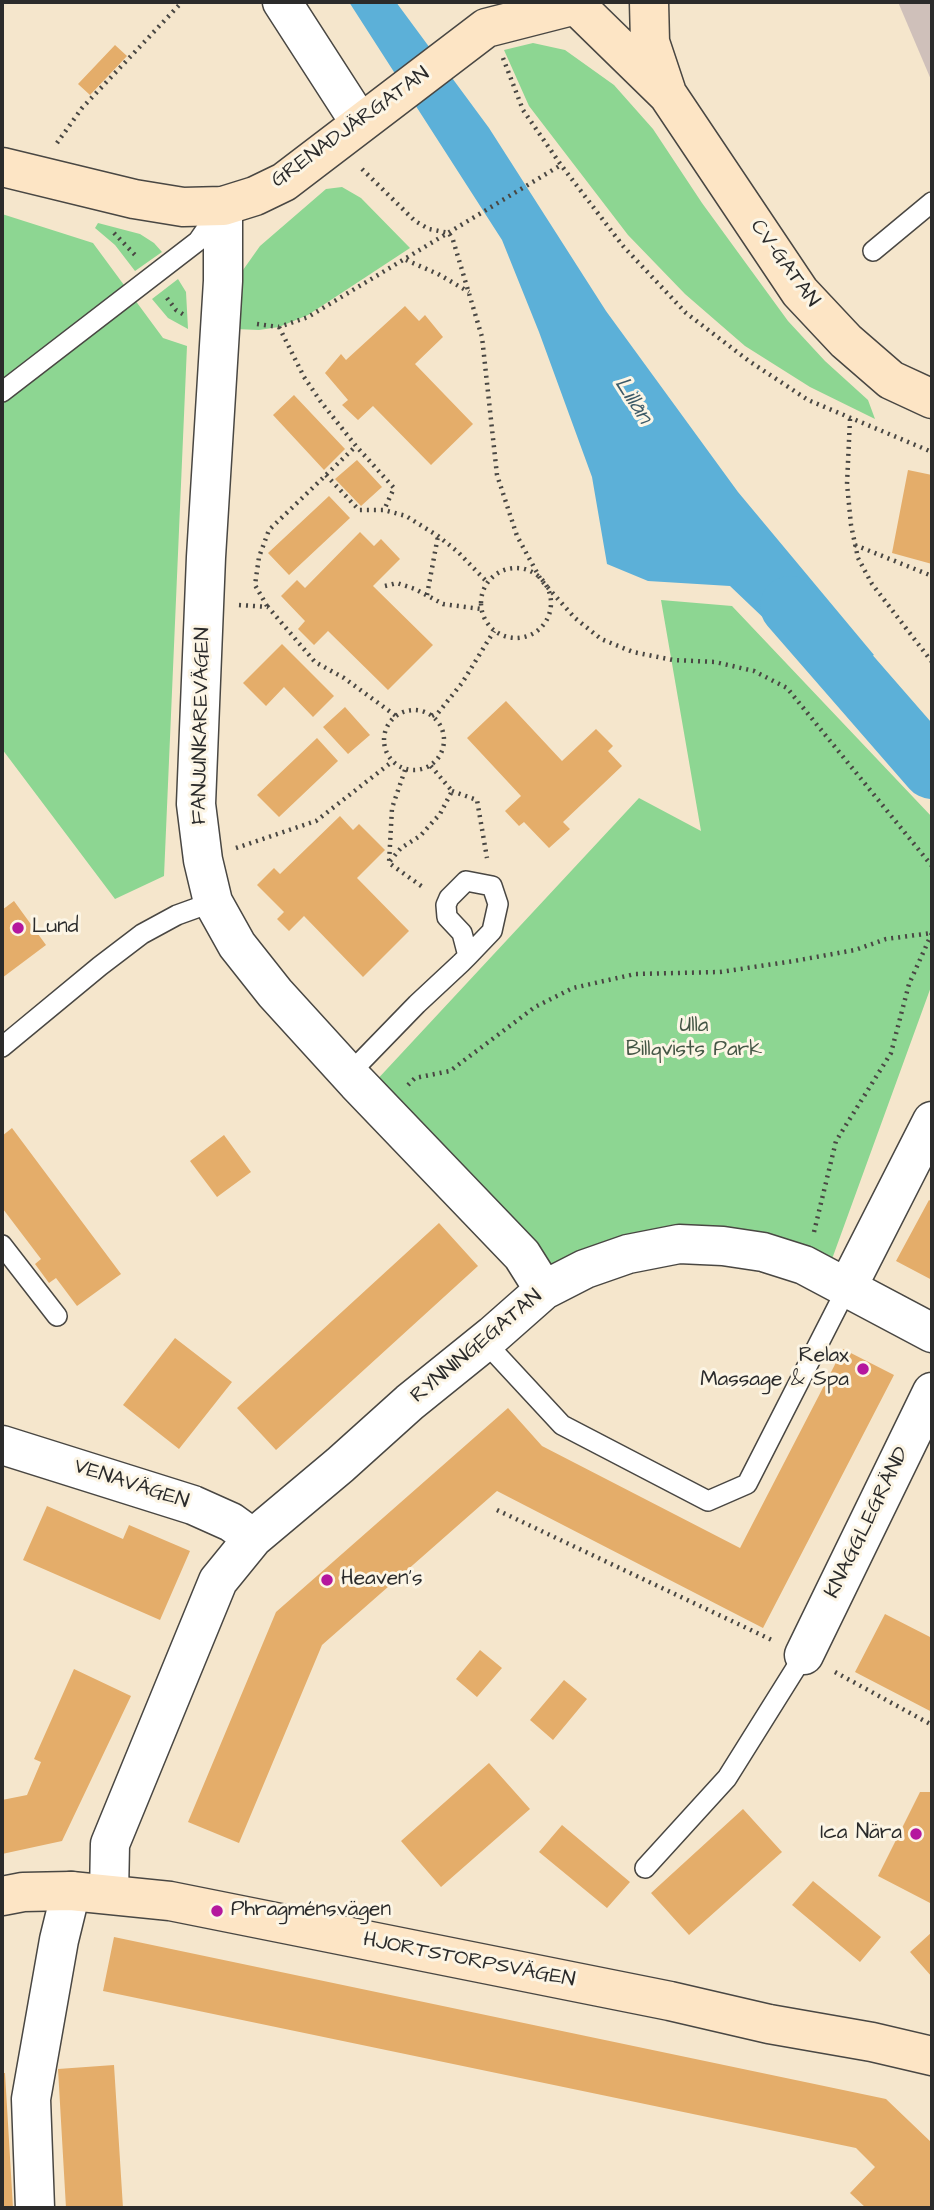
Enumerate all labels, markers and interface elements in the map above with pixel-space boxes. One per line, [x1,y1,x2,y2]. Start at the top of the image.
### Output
street label: GRENADJÄRGATAN [267,62,435,194]
street label: CV-GATAN [744,215,824,313]
water label: Lillån [607,373,657,429]
street label: FANJUNKAREVÄGEN [188,627,216,825]
place label: Lund [32,915,78,941]
marker: Lund [10,920,26,936]
park label: Ulla Billqvists Park [626,1014,762,1064]
street label: RYNNINGEGATAN [406,1285,548,1409]
place label: Relax Massage & Spa [700,1344,849,1394]
marker: Relax Massage & Spa [855,1361,871,1377]
street label: KNAGGLEGRÄND [820,1443,916,1603]
street label: VENAVÄGEN [71,1455,191,1515]
place label: Heaven’s [341,1567,422,1593]
marker: Heaven’s [319,1572,335,1588]
place label: Ica Nära [820,1821,902,1847]
marker: Ica Nära [908,1826,924,1842]
place label: Phragménsvägen [231,1898,391,1924]
marker: Phragménsvägen [209,1903,225,1919]
street label: HJORTSTORPSVÄGEN [361,1928,577,1994]

